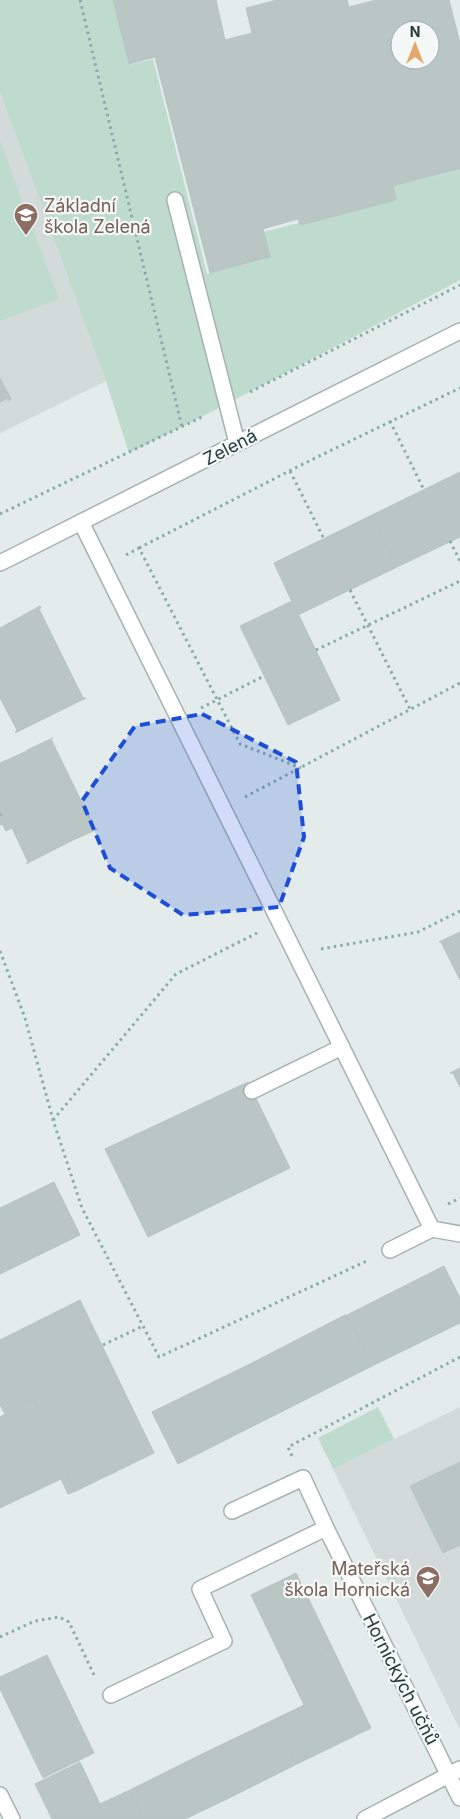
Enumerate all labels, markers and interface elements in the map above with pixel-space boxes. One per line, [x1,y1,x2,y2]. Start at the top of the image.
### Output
north arrow [390,20,440,70]
text: N [410,23,420,40]
place label: Základní škola Zelená [44,195,151,237]
school or university icon: Základní škola Zelená [13,202,39,236]
street label: Zelená [200,425,260,469]
place label: Mateřská škola Hornická [284,1558,410,1600]
school or university icon: Mateřská škola Hornická [415,1565,441,1599]
street label: Hornických učňů [359,1610,443,1748]

